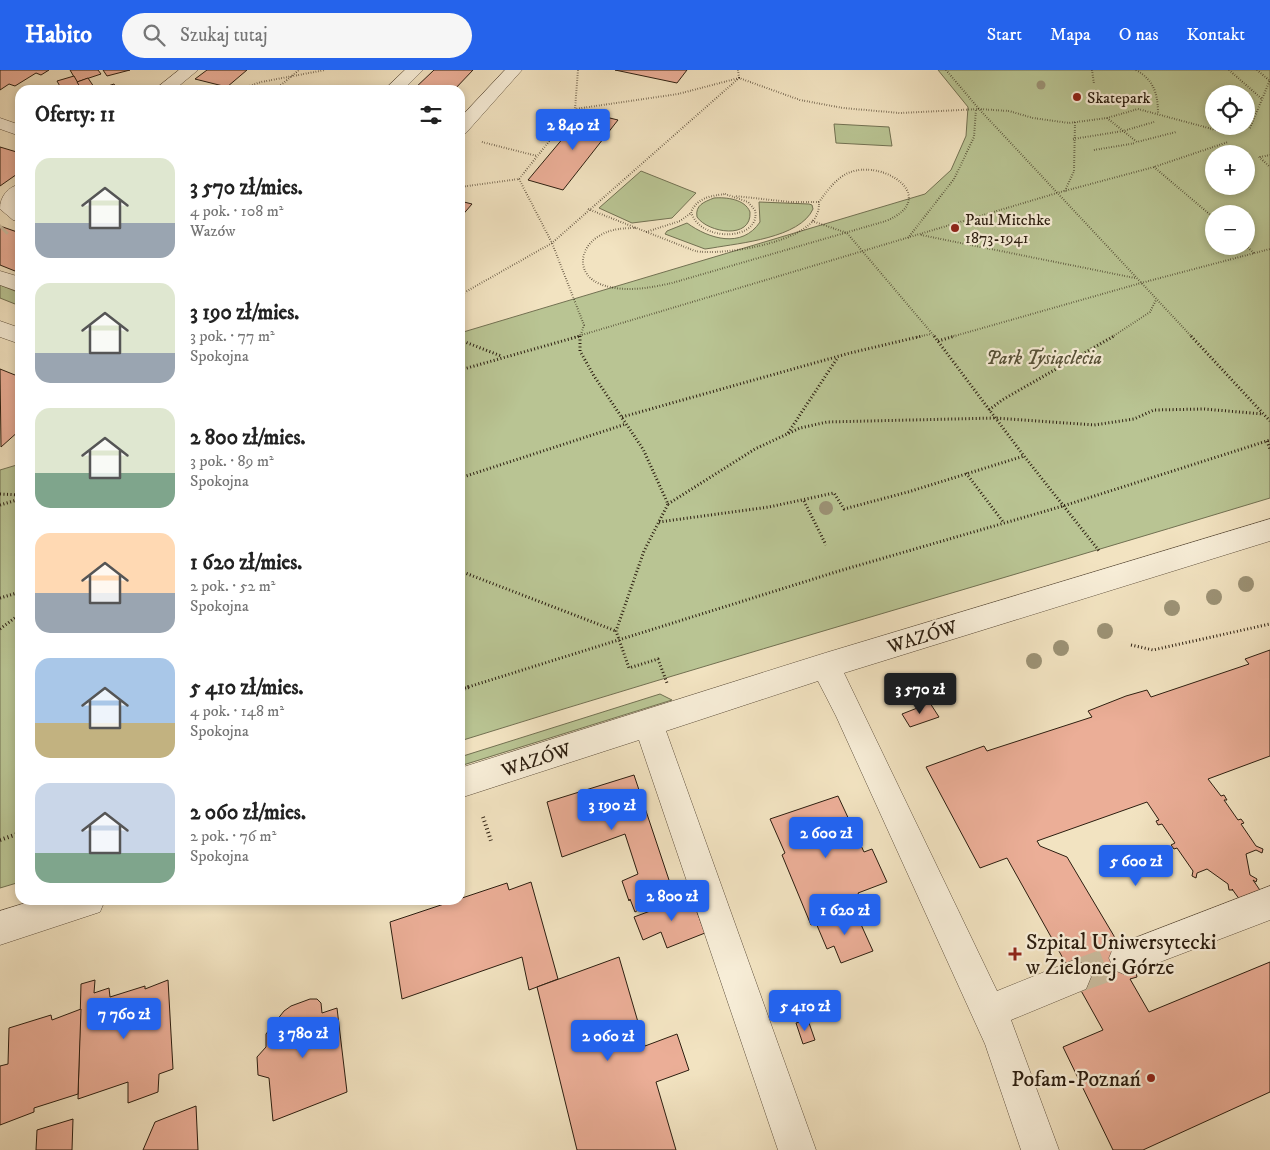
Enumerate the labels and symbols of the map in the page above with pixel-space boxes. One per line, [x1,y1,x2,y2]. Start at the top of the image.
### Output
place label: Skatepark [1087,88,1151,108]
marker: Skatepark [1071,91,1083,103]
pin: 2 840 zł [521,108,625,151]
place label: Paul Mitchke 1873-1941 [965,210,1051,248]
marker: Paul Mitchke 1873-1941 [949,222,961,234]
park label: Park Tysiąclecia [986,347,1102,370]
street label: WAZÓW [883,614,961,659]
pin: 3 570 zł [868,672,972,715]
street label: WAZÓW [497,736,575,783]
pin: 3 190 zł [560,788,664,831]
pin: 2 600 zł [774,816,878,859]
pin: 5 600 zł [1084,844,1188,887]
pin: 2 800 zł [620,880,724,922]
pin: 1 620 zł [793,894,897,936]
place label: Szpital Uniwersytecki w Zielonej Górze [1025,929,1216,981]
marker: Szpital Uniwersytecki w Zielonej Górze [1008,947,1022,961]
pin: 5 410 zł [753,990,857,1032]
pin: 7 760 zł [72,998,176,1040]
pin: 3 780 zł [251,1016,355,1059]
pin: 2 060 zł [556,1020,660,1062]
place label: Pofam-Poznań [1011,1066,1142,1093]
marker: Pofam-Poznań [1145,1072,1157,1084]

